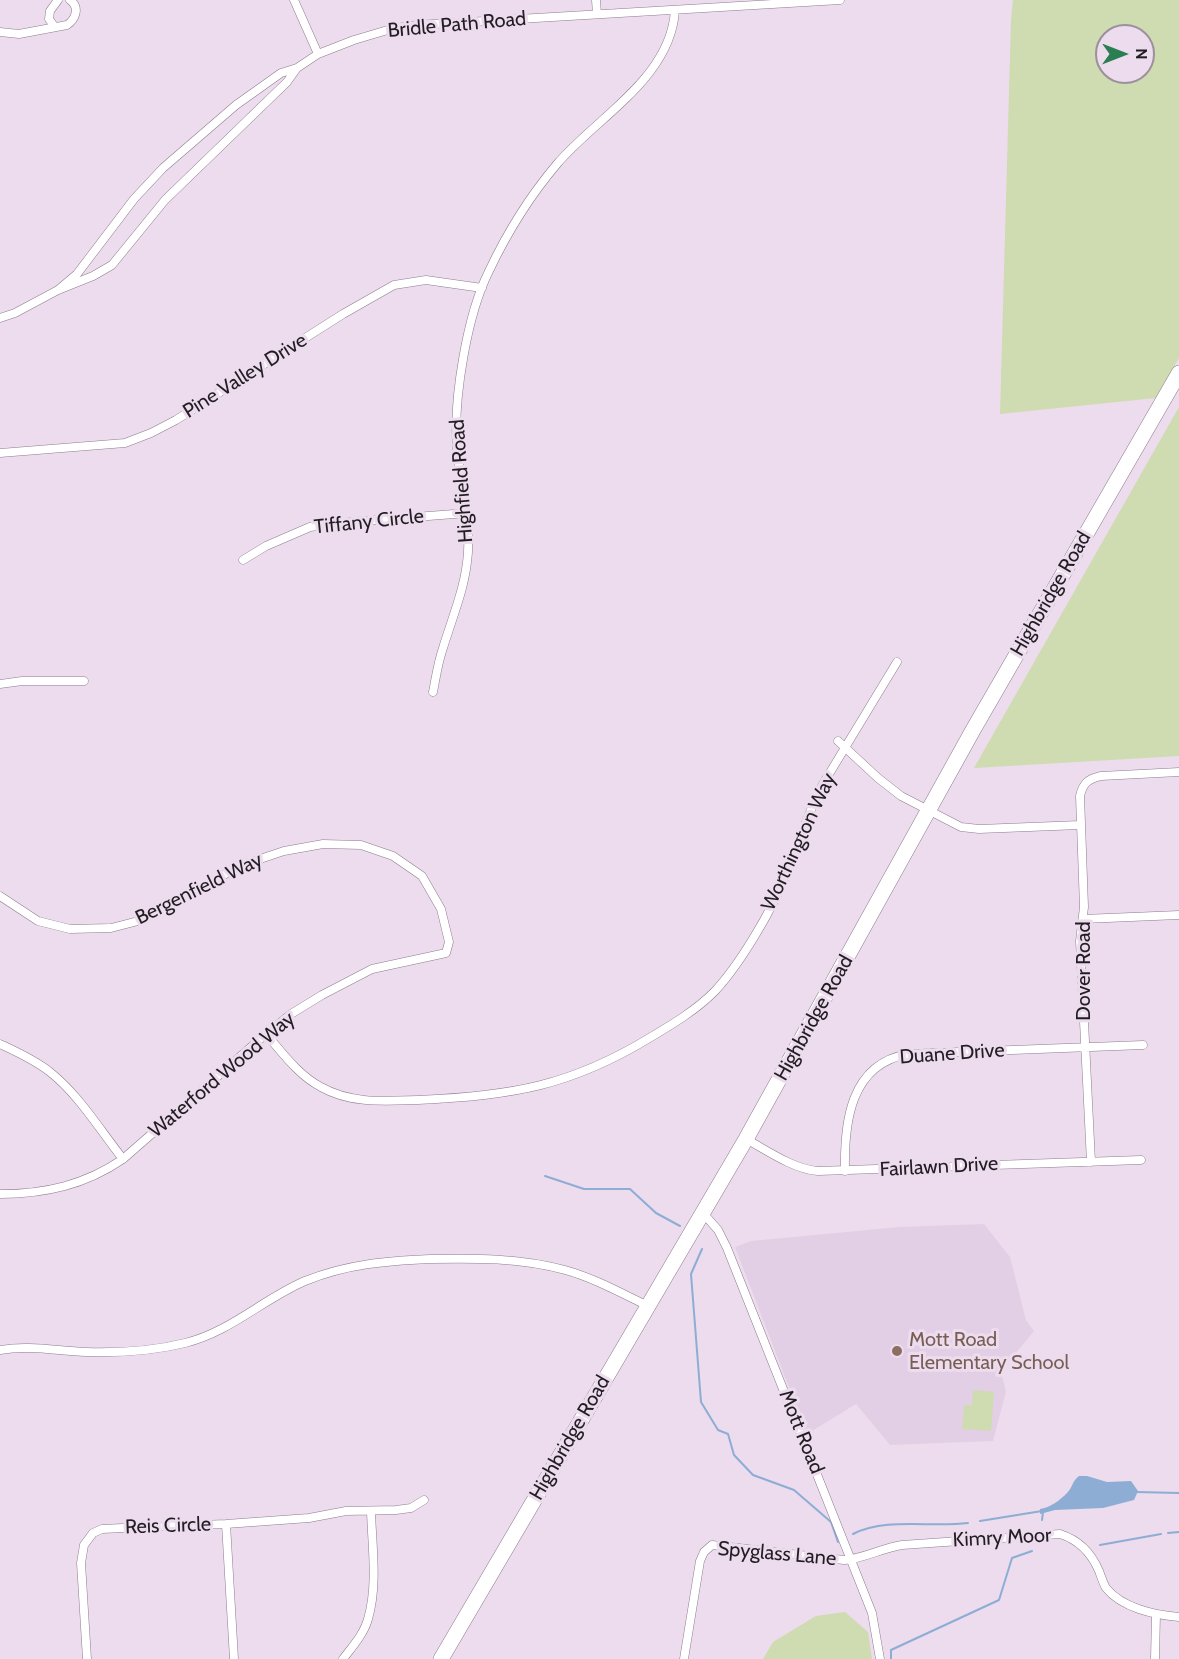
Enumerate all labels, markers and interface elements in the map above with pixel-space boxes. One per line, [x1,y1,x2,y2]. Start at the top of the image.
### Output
street label: Bridle Path Road [387,7,527,43]
north arrow [1095,24,1155,84]
text: N [1132,48,1151,60]
street label: Pine Valley Drive [179,328,311,424]
street label: Highfield Road [446,419,478,543]
street label: Tiffany Circle [313,504,425,540]
street label: Highbridge Road [1006,527,1096,661]
street label: Worthington Way [757,769,841,915]
street label: Bergenfield Way [132,848,266,930]
street label: Dover Road [1072,921,1096,1021]
street label: Highbridge Road [770,951,858,1085]
street label: Waterford Wood Way [144,1007,300,1143]
street label: Duane Drive [899,1038,1005,1070]
street label: Fairlawn Drive [879,1152,999,1182]
place label: Mott Road Elementary School [909,1328,1069,1375]
marker: Mott Road Elementary School [890,1344,904,1358]
street label: Highbridge Road [525,1371,615,1505]
street label: Mott Road [773,1387,829,1477]
street label: Reis Circle [125,1513,211,1539]
street label: Kimry Moor [952,1523,1052,1553]
street label: Spyglass Lane [717,1537,837,1571]

